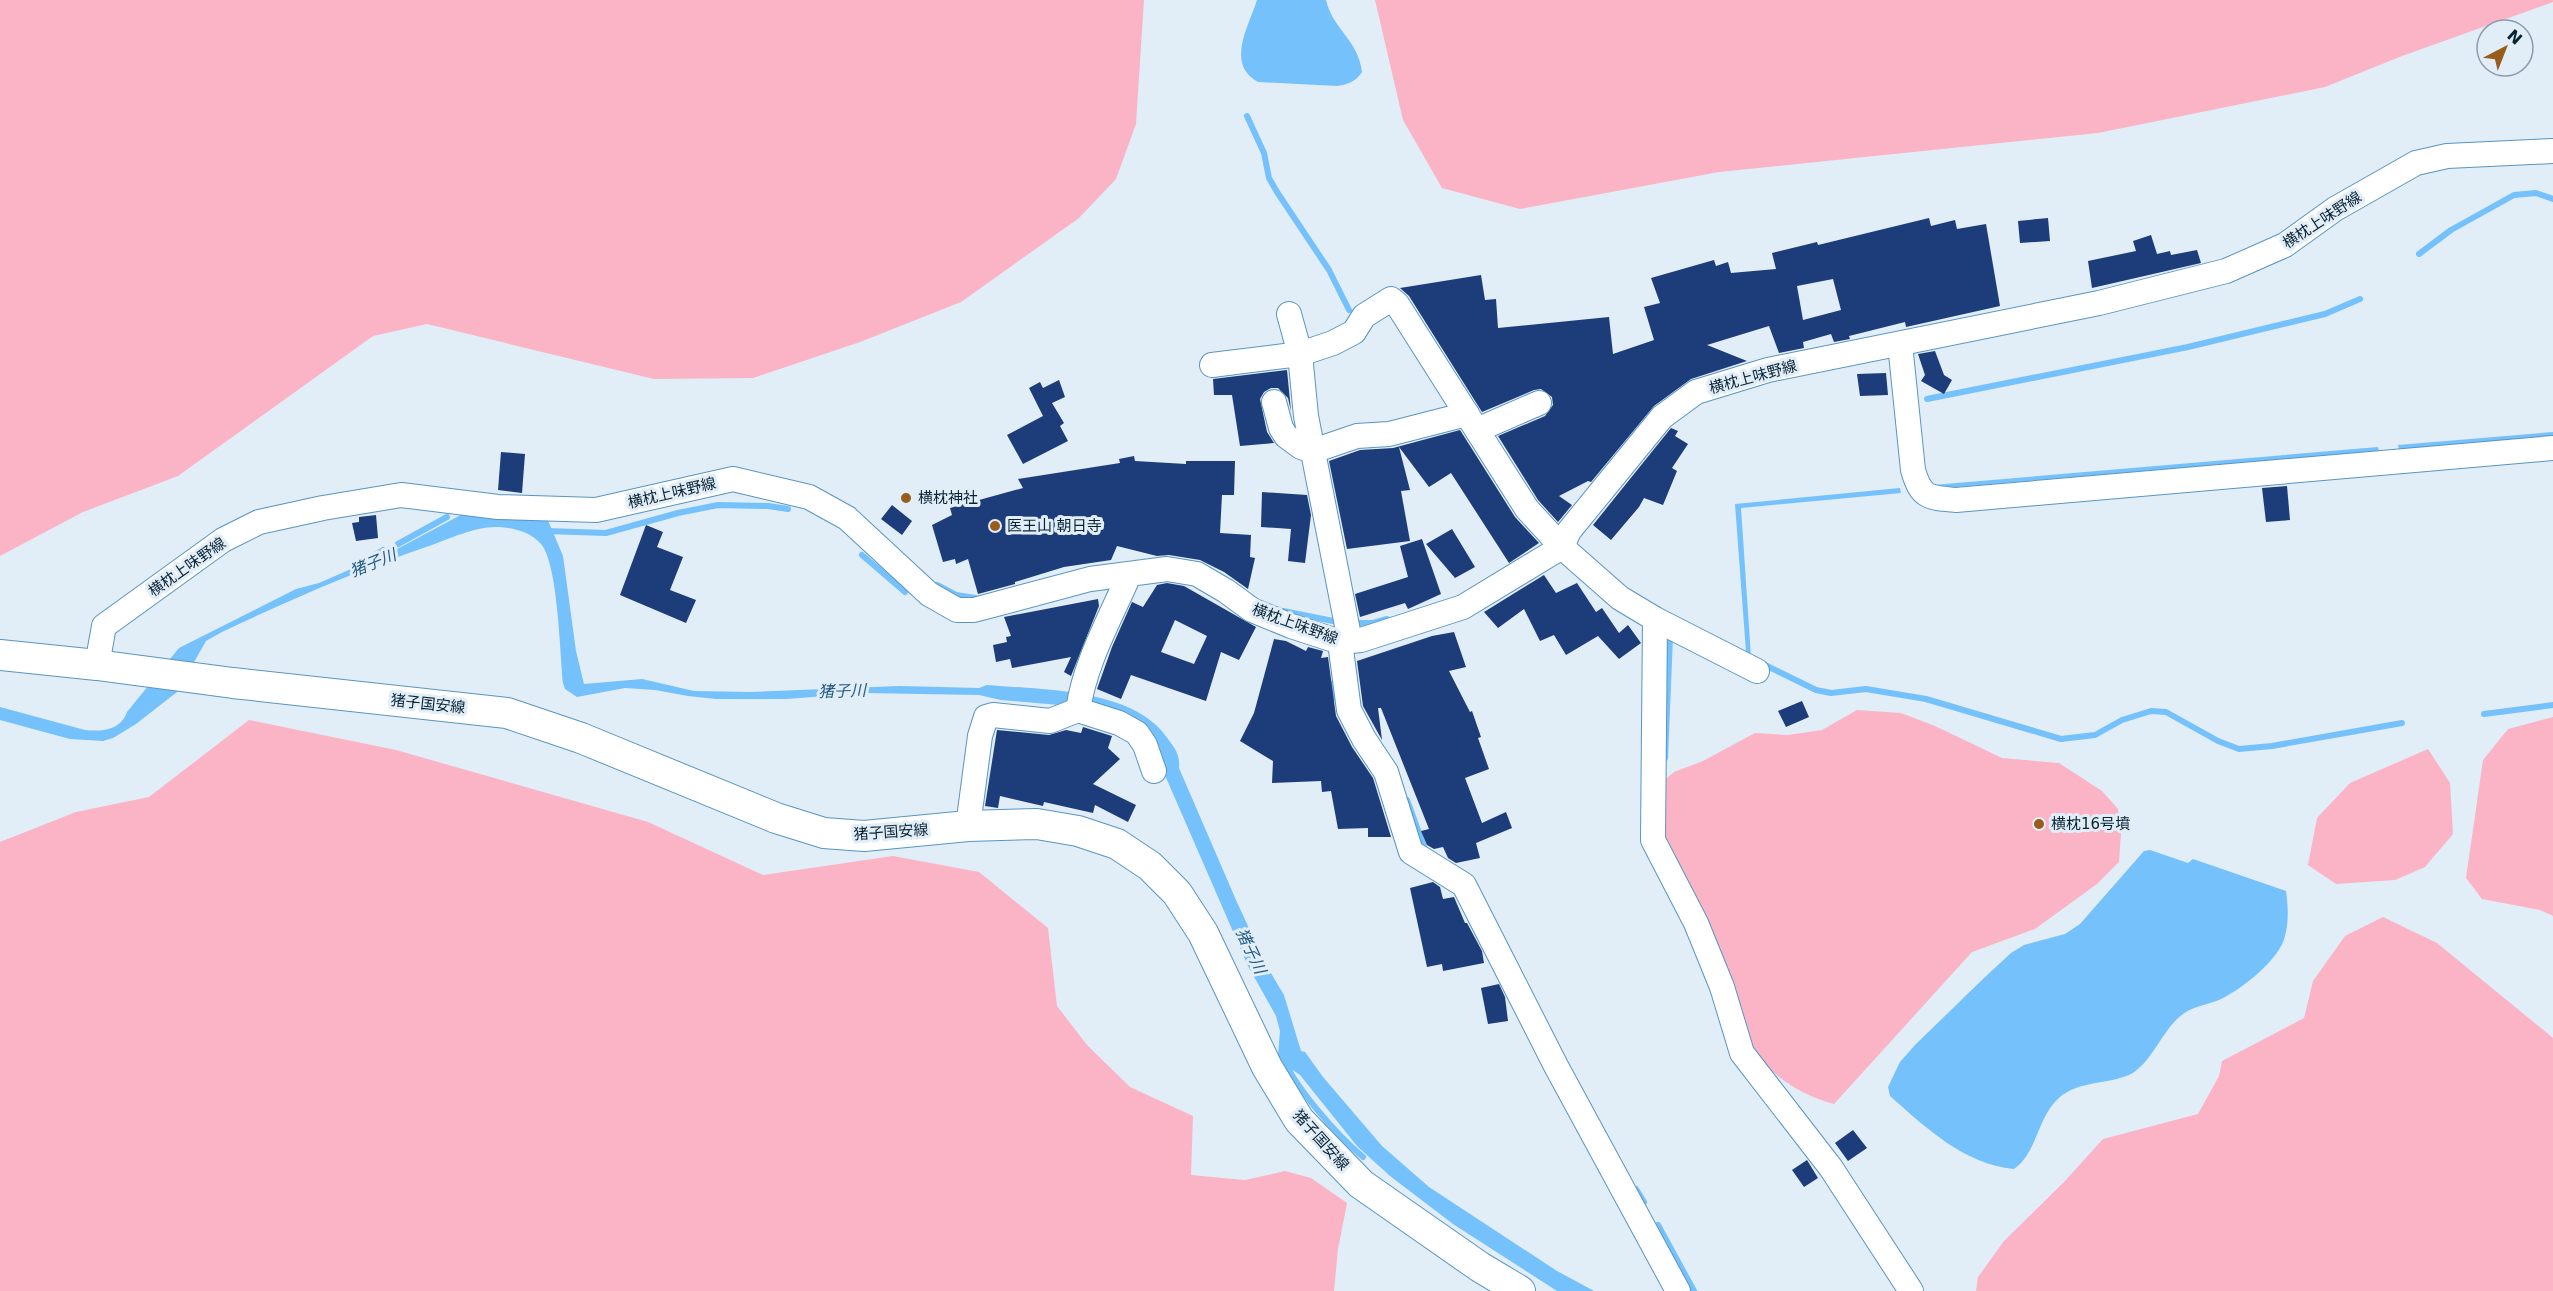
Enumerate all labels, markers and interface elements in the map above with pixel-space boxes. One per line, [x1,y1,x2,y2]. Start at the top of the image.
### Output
north arrow [2475,18,2535,78]
text: N [2503,26,2526,49]
street label: 横枕上味野線 [2279,188,2365,252]
street label: 横枕上味野線 [1707,357,1799,397]
street label: 横枕上味野線 [626,474,718,512]
place label: 横枕神社 [918,489,978,507]
marker: 横枕神社 [899,491,913,505]
place label: 医王山 朝日寺 [1007,517,1102,535]
marker: 医王山 朝日寺 [988,519,1002,533]
street label: 横枕上味野線 [145,534,229,600]
water label: 猪子川 [347,544,401,581]
street label: 横枕上味野線 [1250,600,1340,648]
water label: 猪子川 [818,681,868,701]
street label: 猪子国安線 [390,691,466,717]
place label: 横枕16号墳 [2051,815,2130,833]
marker: 横枕16号墳 [2032,817,2046,831]
street label: 猪子国安線 [853,820,929,844]
water label: 猪子川 [1232,925,1271,979]
street label: 猪子国安線 [1289,1106,1353,1174]

